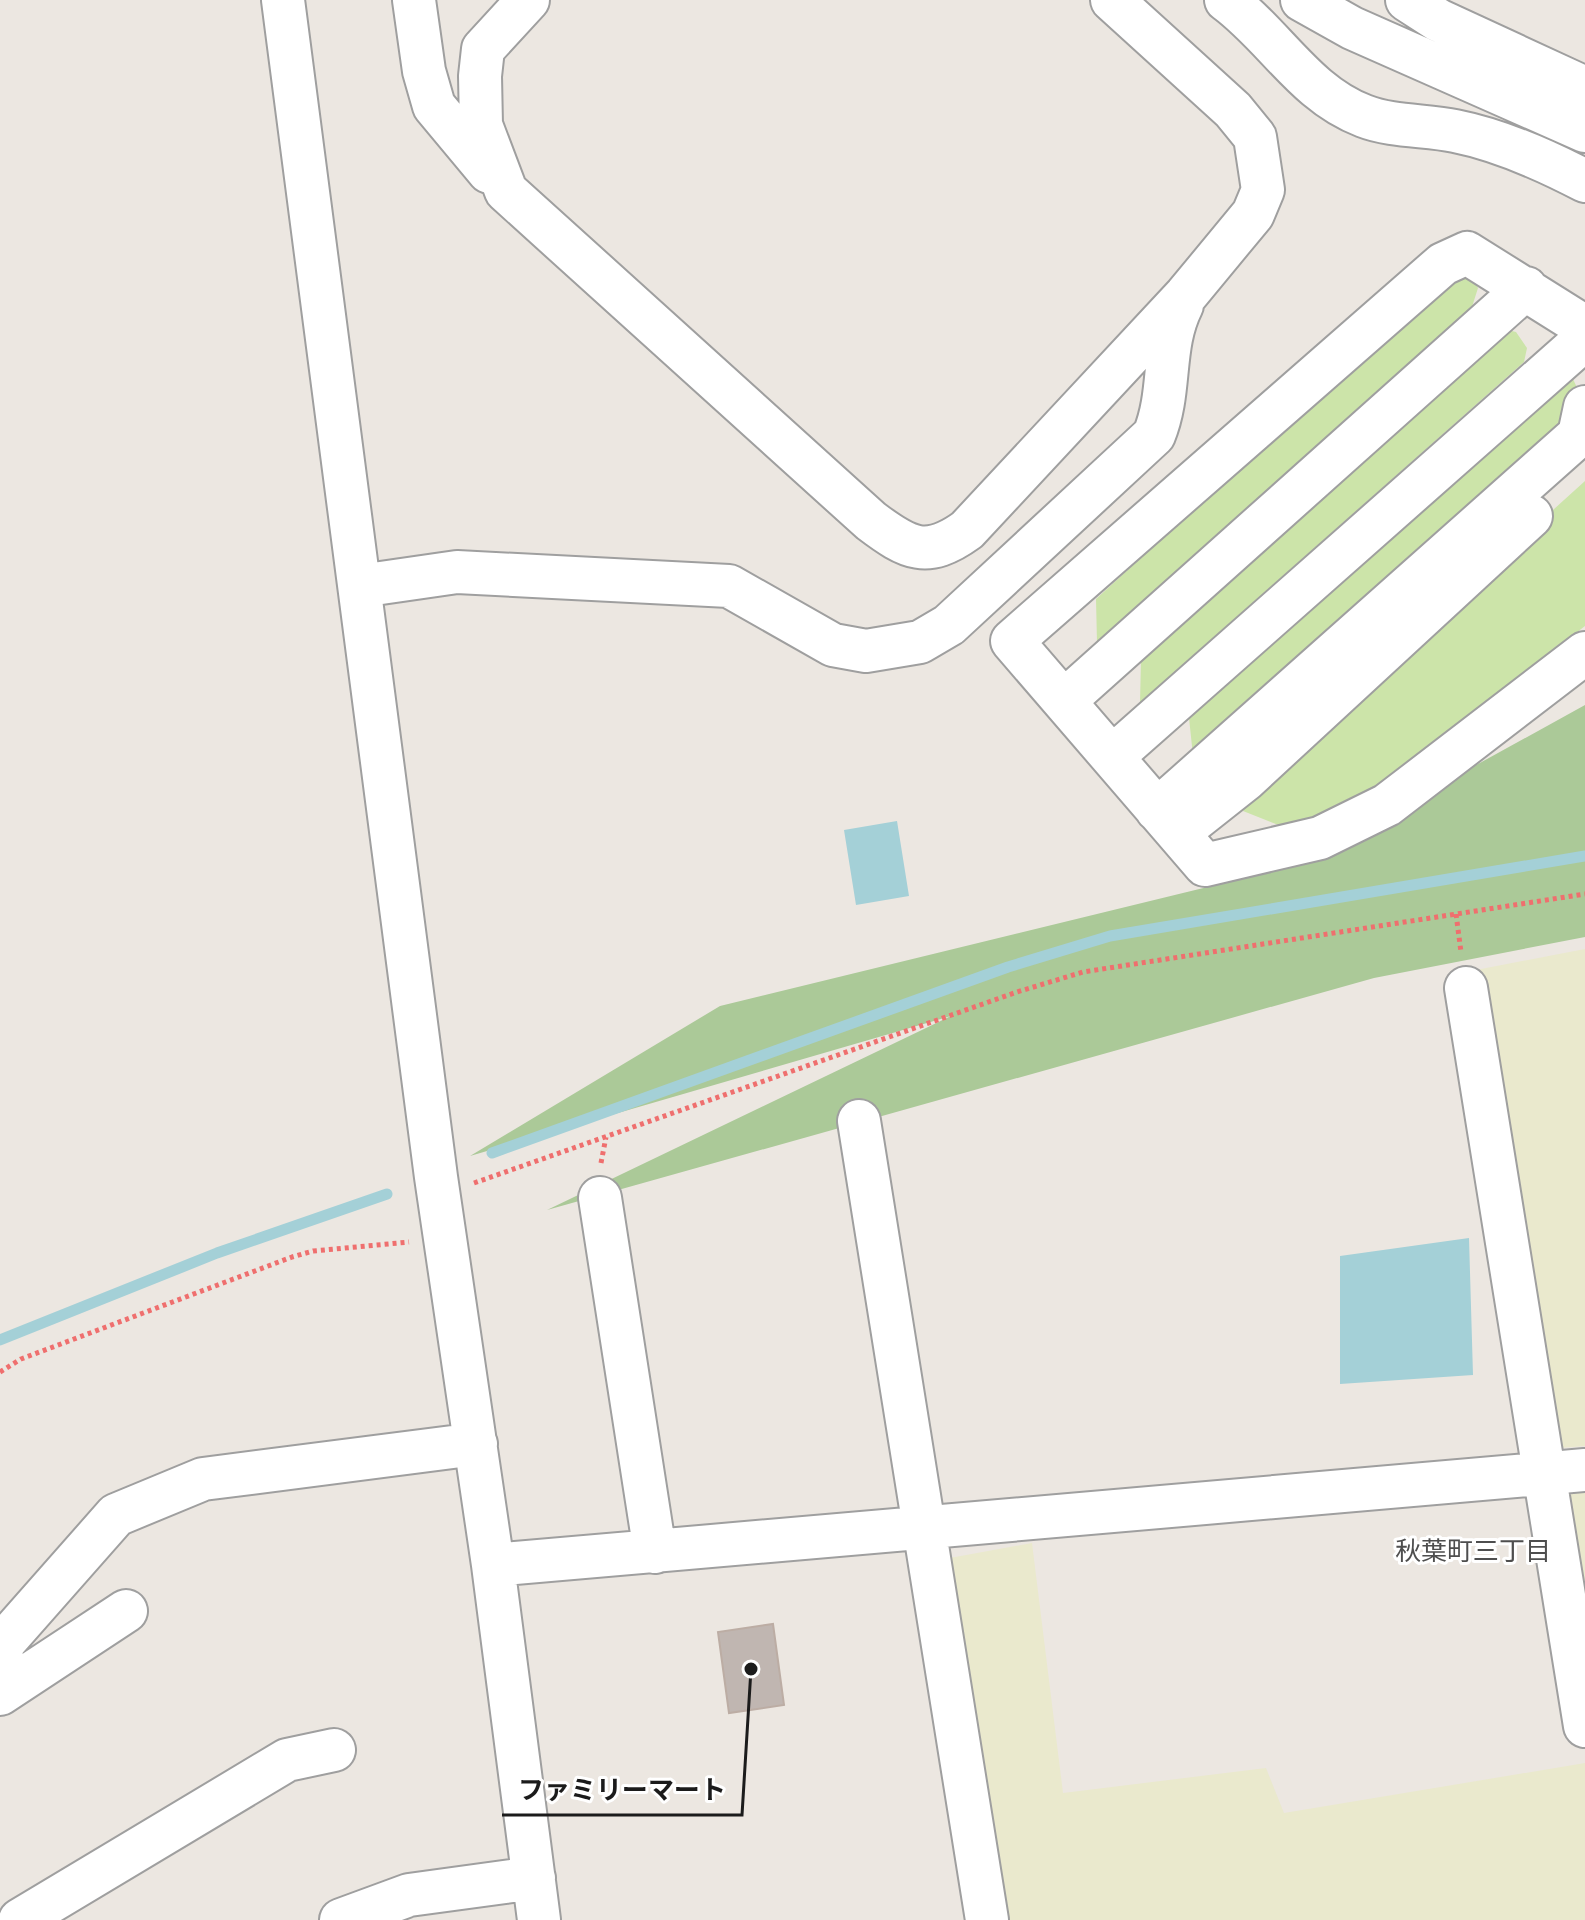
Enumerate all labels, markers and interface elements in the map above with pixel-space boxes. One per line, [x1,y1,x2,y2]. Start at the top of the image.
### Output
district label: 秋葉町三丁目 [1395,1536,1551,1566]
callout: ファミリーマート [502,1765,742,1815]
text: ファミリーマート [518,1775,726,1805]

